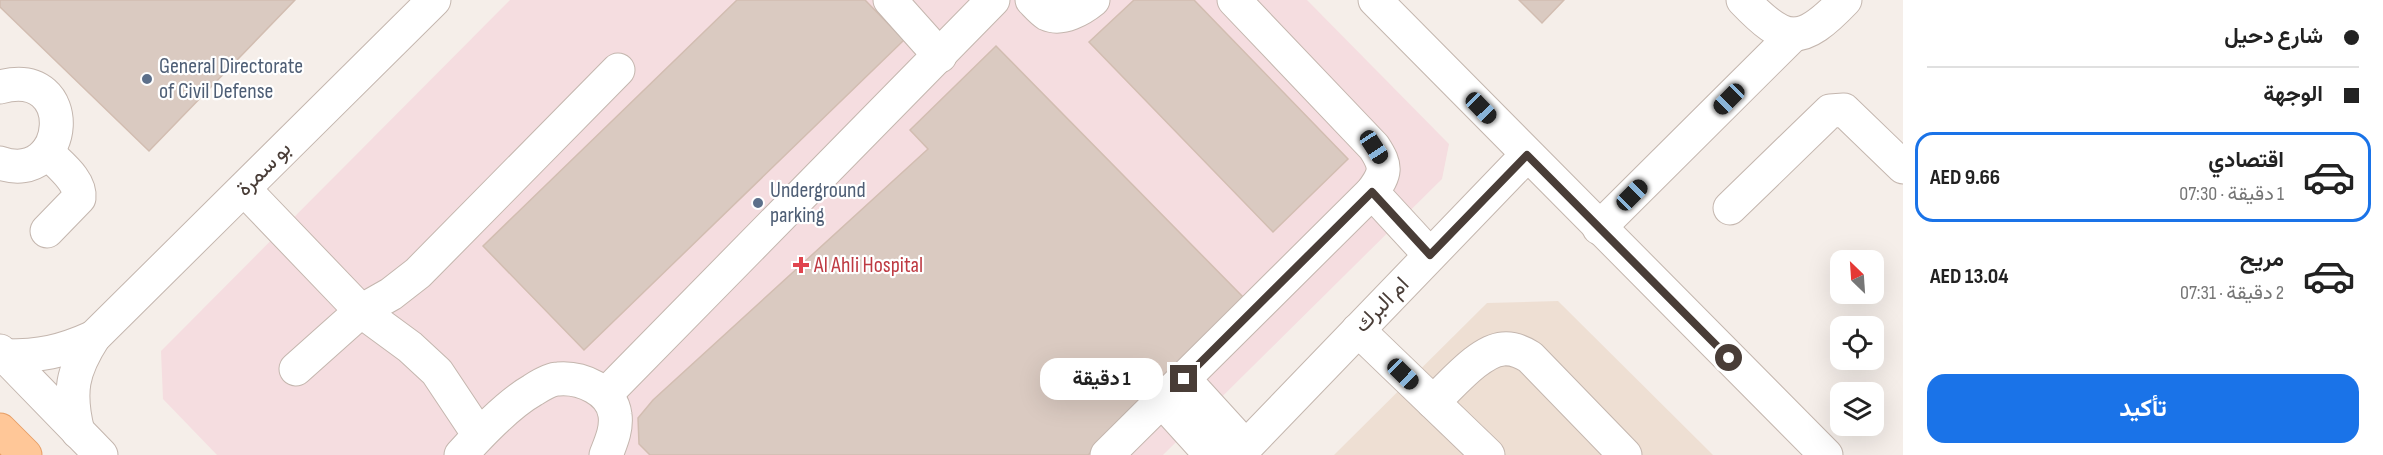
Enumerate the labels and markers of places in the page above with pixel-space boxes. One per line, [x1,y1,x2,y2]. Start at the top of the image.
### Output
place label: General Directorate of Civil Defense [159,53,303,105]
marker: General Directorate of Civil Defense [140,72,154,86]
place label: Underground parking [770,177,866,229]
marker: Underground parking [751,196,765,210]
place label: Al Ahli Hospital [813,252,923,279]
marker: Al Ahli Hospital [792,256,810,274]

